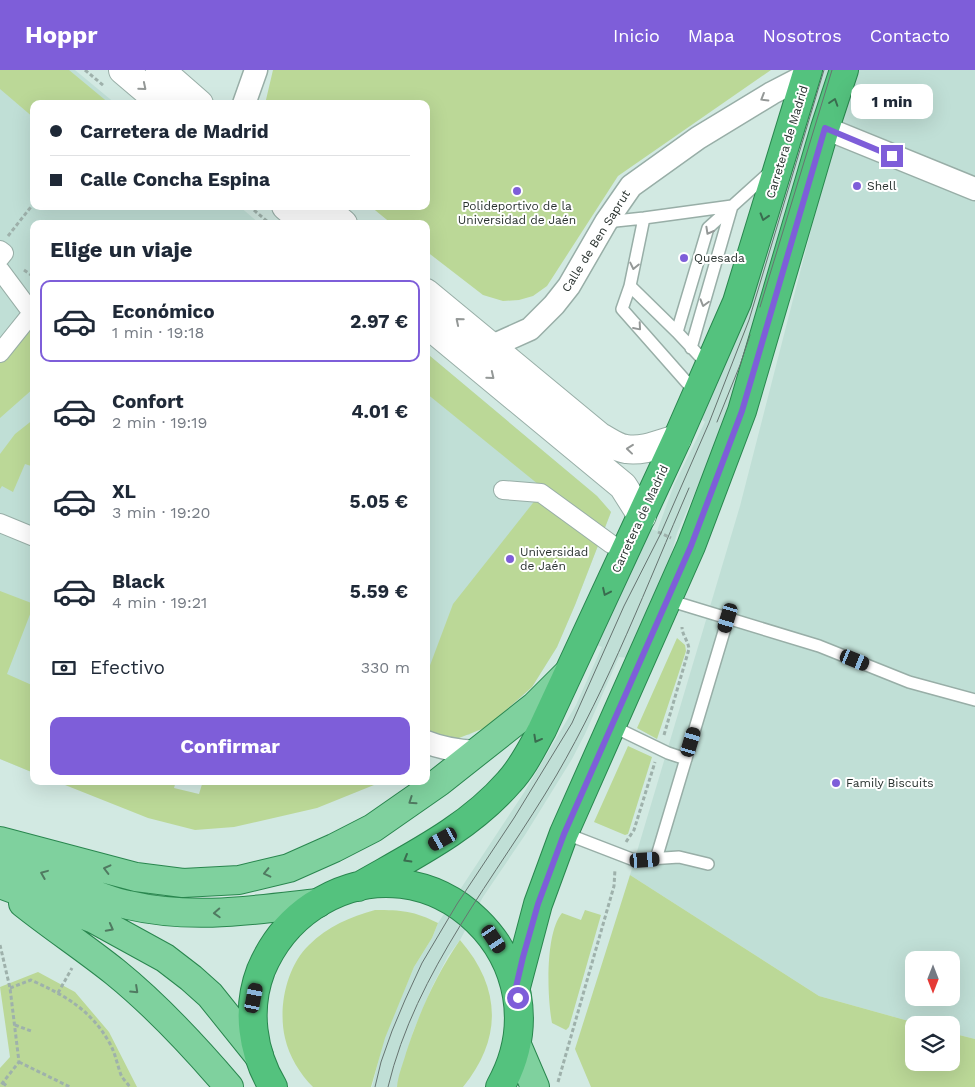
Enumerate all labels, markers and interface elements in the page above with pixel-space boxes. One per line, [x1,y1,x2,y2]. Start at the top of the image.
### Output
text: Hoppr [25,21,98,49]
text: Inicio [613,25,660,46]
text: Mapa [688,25,735,46]
text: Nosotros [763,25,842,46]
text: Contacto [870,25,950,46]
one-way arrow [137,81,146,89]
callout: 1 min [851,83,933,118]
street label: Carretera de Madrid [763,84,811,200]
one-way arrow [760,91,769,101]
text: 1 min [871,92,913,111]
one-way arrow [828,99,838,107]
text: Carretera de Madrid [80,120,269,143]
route end [881,145,903,167]
text: Calle Concha Espina [80,168,270,191]
place label: Shell [867,179,897,193]
marker: Shell [851,180,863,192]
marker: Polideportivo de la Universidad de Jaén [511,185,523,197]
street label: Calle de Ben Saprut [559,188,633,294]
place label: Polideportivo de la Universidad de Jaén [458,199,576,227]
one-way arrow [760,213,770,221]
one-way arrow [705,225,715,234]
text: Elige un viaje [50,237,193,262]
place label: Quesada [694,251,745,265]
marker: Quesada [678,252,690,264]
one-way arrow [629,262,640,271]
one-way arrow [699,298,710,307]
icon: car [52,299,97,344]
text: Económico [112,300,215,323]
text: 2.97 € [350,310,408,333]
one-way arrow [456,318,465,327]
one-way arrow [632,322,641,331]
text: 1 min · 19:18 [112,323,204,342]
one-way arrow [485,370,494,379]
icon: car [52,389,97,434]
text: Confort [112,390,183,413]
text: 4.01 € [351,400,408,423]
text: 2 min · 19:19 [112,413,207,432]
one-way arrow [626,444,634,455]
street label: Carretera de Madrid [609,463,671,575]
icon: car [52,479,97,524]
text: XL [112,480,136,503]
text: 5.05 € [350,490,408,513]
text: 3 min · 19:20 [112,503,211,522]
place label: Universidad de Jaén [520,545,588,573]
marker: Universidad de Jaén [504,553,516,565]
icon: car [52,569,97,614]
text: Black [112,570,165,593]
text: 5.59 € [350,580,408,603]
one-way arrow [603,587,613,596]
text: 4 min · 19:21 [112,593,207,612]
car [716,601,739,635]
car [838,647,871,673]
icon: cash [50,654,78,682]
text: Efectivo [90,656,165,679]
text: 330 m [361,658,410,677]
button: Confirmar [50,717,410,775]
car [679,725,702,759]
one-way arrow [533,734,543,743]
place label: Family Biscuits [846,776,934,790]
marker: Family Biscuits [830,777,842,789]
one-way arrow [408,795,417,804]
car [426,825,459,853]
car [629,851,660,869]
one-way arrow [403,853,412,863]
one-way arrow [103,865,111,875]
one-way arrow [263,867,272,878]
one-way arrow [40,870,48,880]
one-way arrow [213,908,221,919]
one-way arrow [105,922,114,932]
car [479,922,508,956]
north arrow [905,951,960,1006]
map controls [905,951,960,1071]
car [243,982,264,1014]
one-way arrow [129,984,138,993]
route start [507,987,529,1009]
button: layers [905,1016,960,1071]

